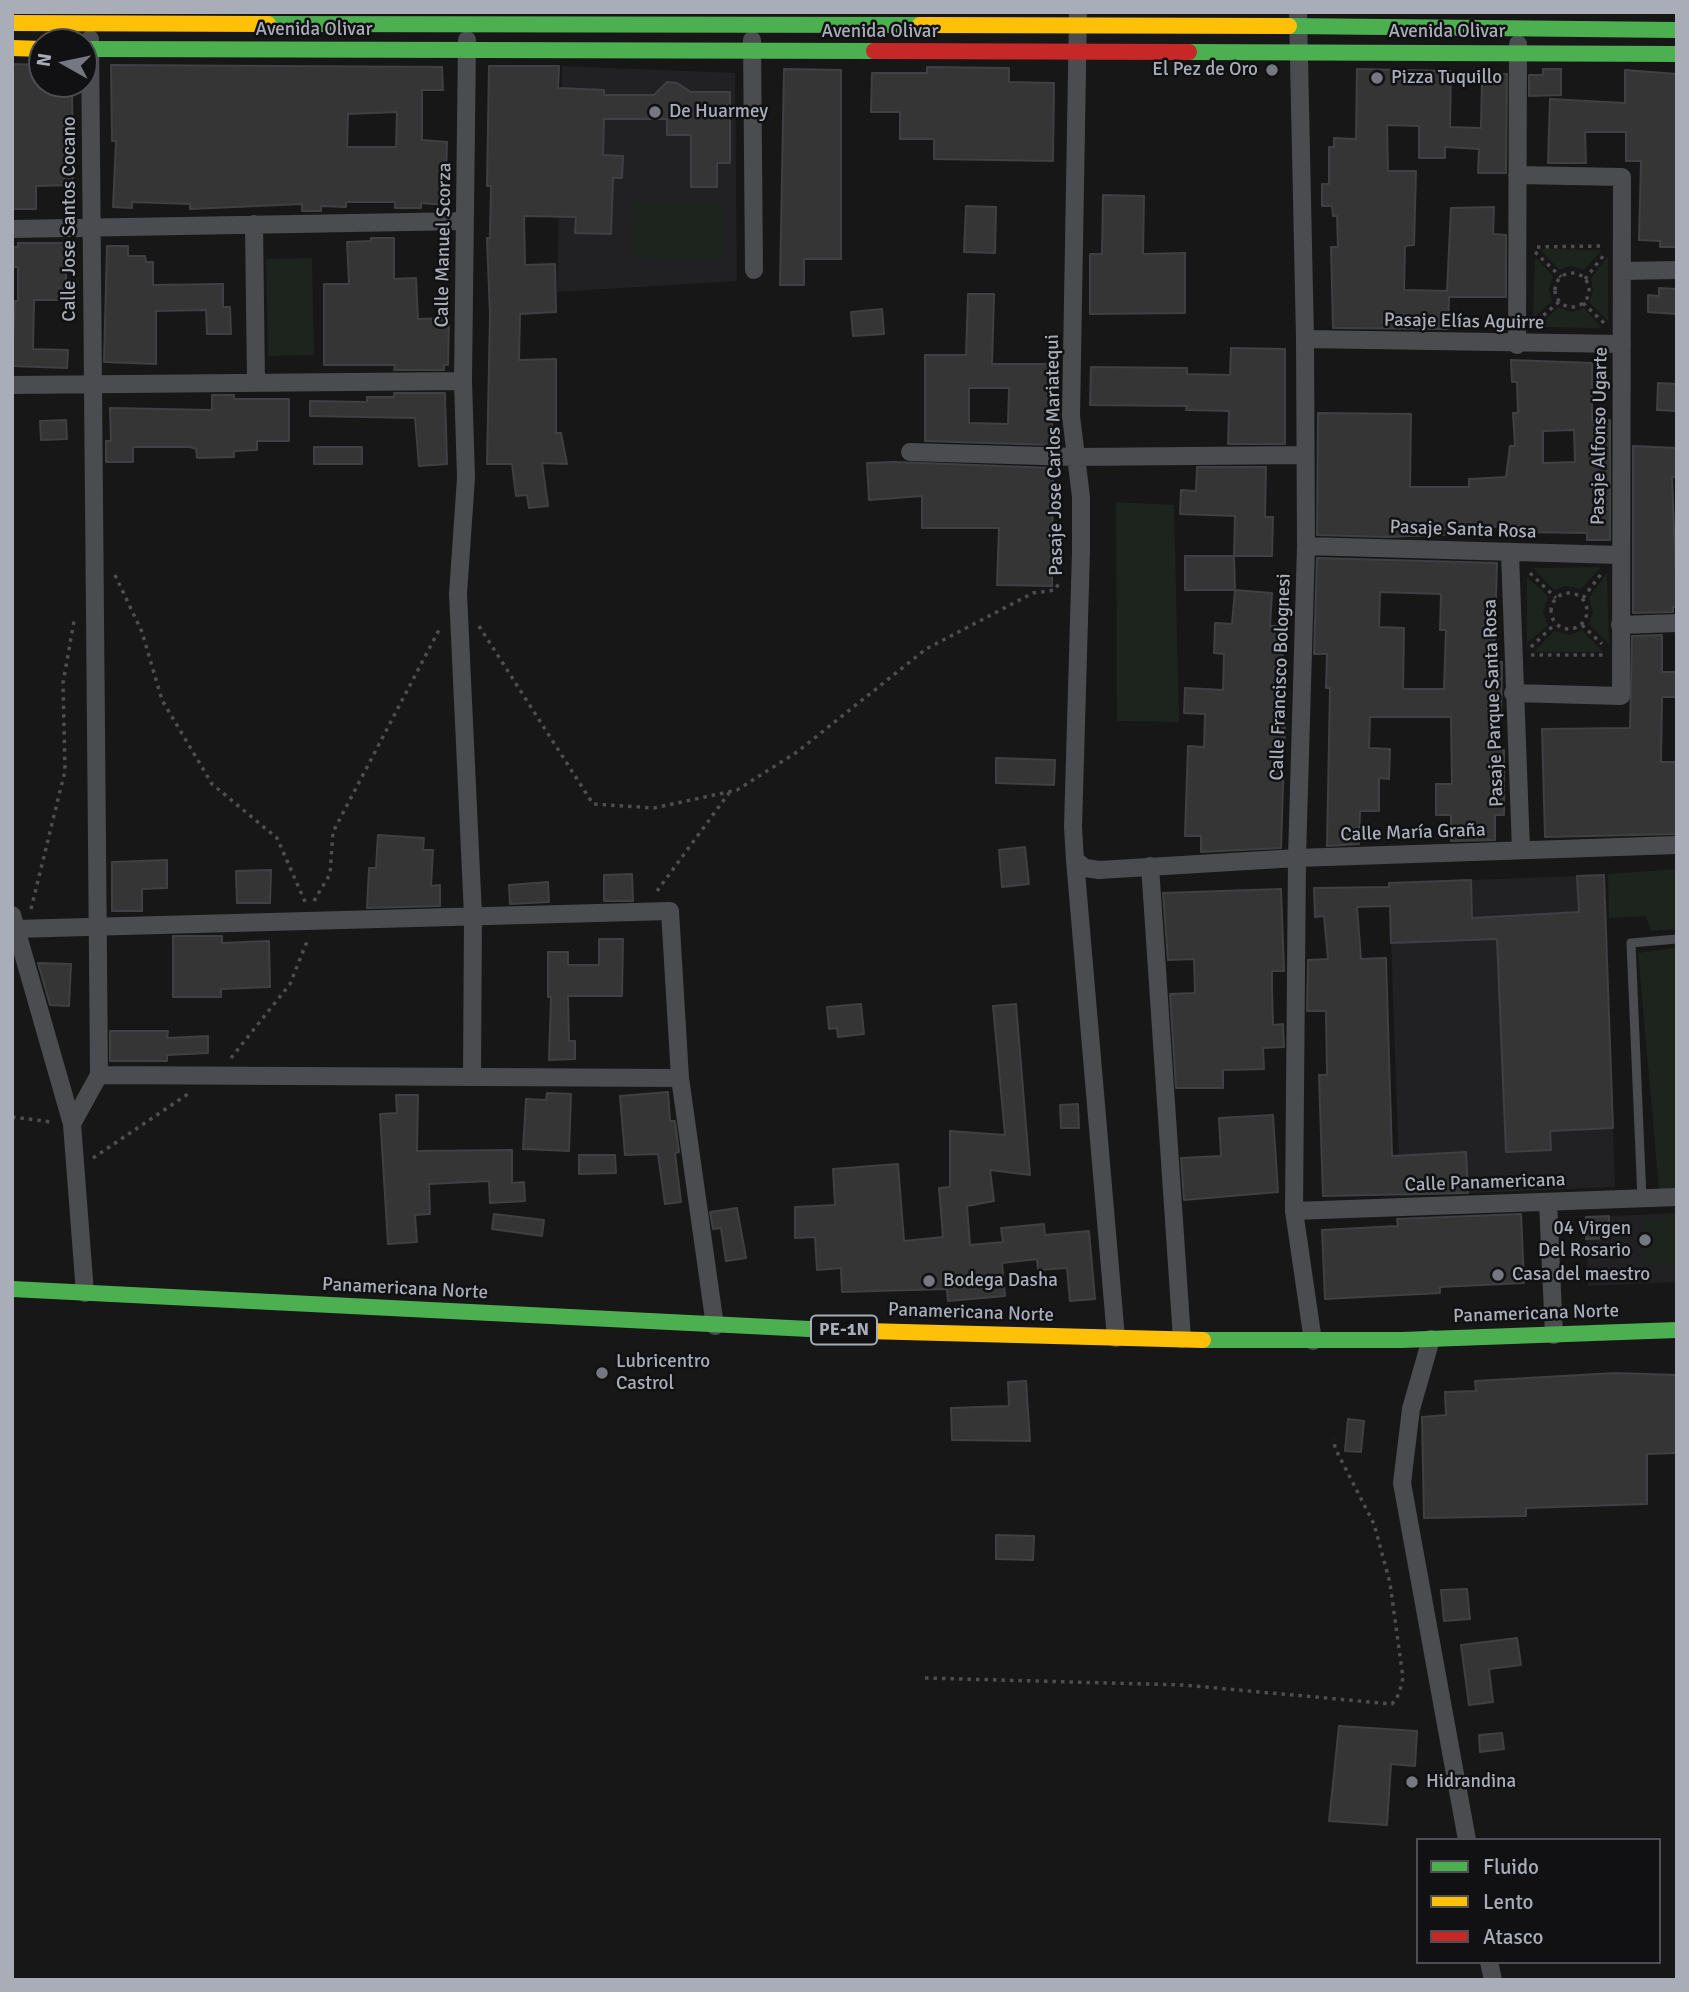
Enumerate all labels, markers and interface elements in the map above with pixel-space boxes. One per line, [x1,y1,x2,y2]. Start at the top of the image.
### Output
street label: Avenida Olivar [256,19,372,41]
street label: Avenida Olivar [822,21,938,43]
street label: Avenida Olivar [1389,21,1505,43]
north arrow [28,28,98,98]
text: N [31,52,57,68]
place label: El Pez de Oro [1152,59,1258,81]
marker: El Pez de Oro [1264,62,1280,78]
place label: Pizza Tuquillo [1391,67,1502,89]
marker: Pizza Tuquillo [1369,70,1385,86]
place label: De Huarmey [669,101,768,123]
marker: De Huarmey [647,104,663,120]
street label: Calle Jose Santos Cocano [59,116,81,322]
street label: Calle Manuel Scorza [431,162,457,328]
street label: Pasaje Elías Aguirre [1384,309,1544,335]
street label: Pasaje Jose Carlos Mariatequi [1041,334,1069,576]
street label: Pasaje Alfonso Ugarte [1587,347,1613,525]
street label: Pasaje Santa Rosa [1389,516,1537,544]
street label: Calle Francisco Bolognesi [1266,573,1296,781]
street label: Pasaje Parque Santa Rosa [1479,599,1509,807]
street label: Calle María Graña [1340,819,1486,847]
street label: Calle Panamericana [1404,1169,1566,1197]
place label: 04 Virgen Del Rosario [1538,1218,1631,1262]
marker: 04 Virgen Del Rosario [1637,1232,1653,1248]
place label: Casa del maestro [1512,1264,1650,1286]
marker: Casa del maestro [1490,1267,1506,1283]
place label: Bodega Dasha [943,1270,1058,1292]
street label: Panamericana Norte [321,1273,489,1305]
marker: Bodega Dasha [921,1273,937,1289]
street label: Panamericana Norte [888,1299,1054,1327]
street label: Panamericana Norte [1453,1300,1619,1328]
road number: PE-1N [811,1316,877,1344]
place label: Lubricentro Castrol [616,1351,710,1395]
marker: Lubricentro Castrol [594,1365,610,1381]
place label: Hidrandina [1426,1771,1516,1793]
marker: Hidrandina [1404,1774,1420,1790]
legend [1416,1838,1661,1964]
text: Fluido [1483,1854,1539,1880]
text: Lento [1483,1889,1533,1915]
text: Atasco [1483,1924,1543,1950]

